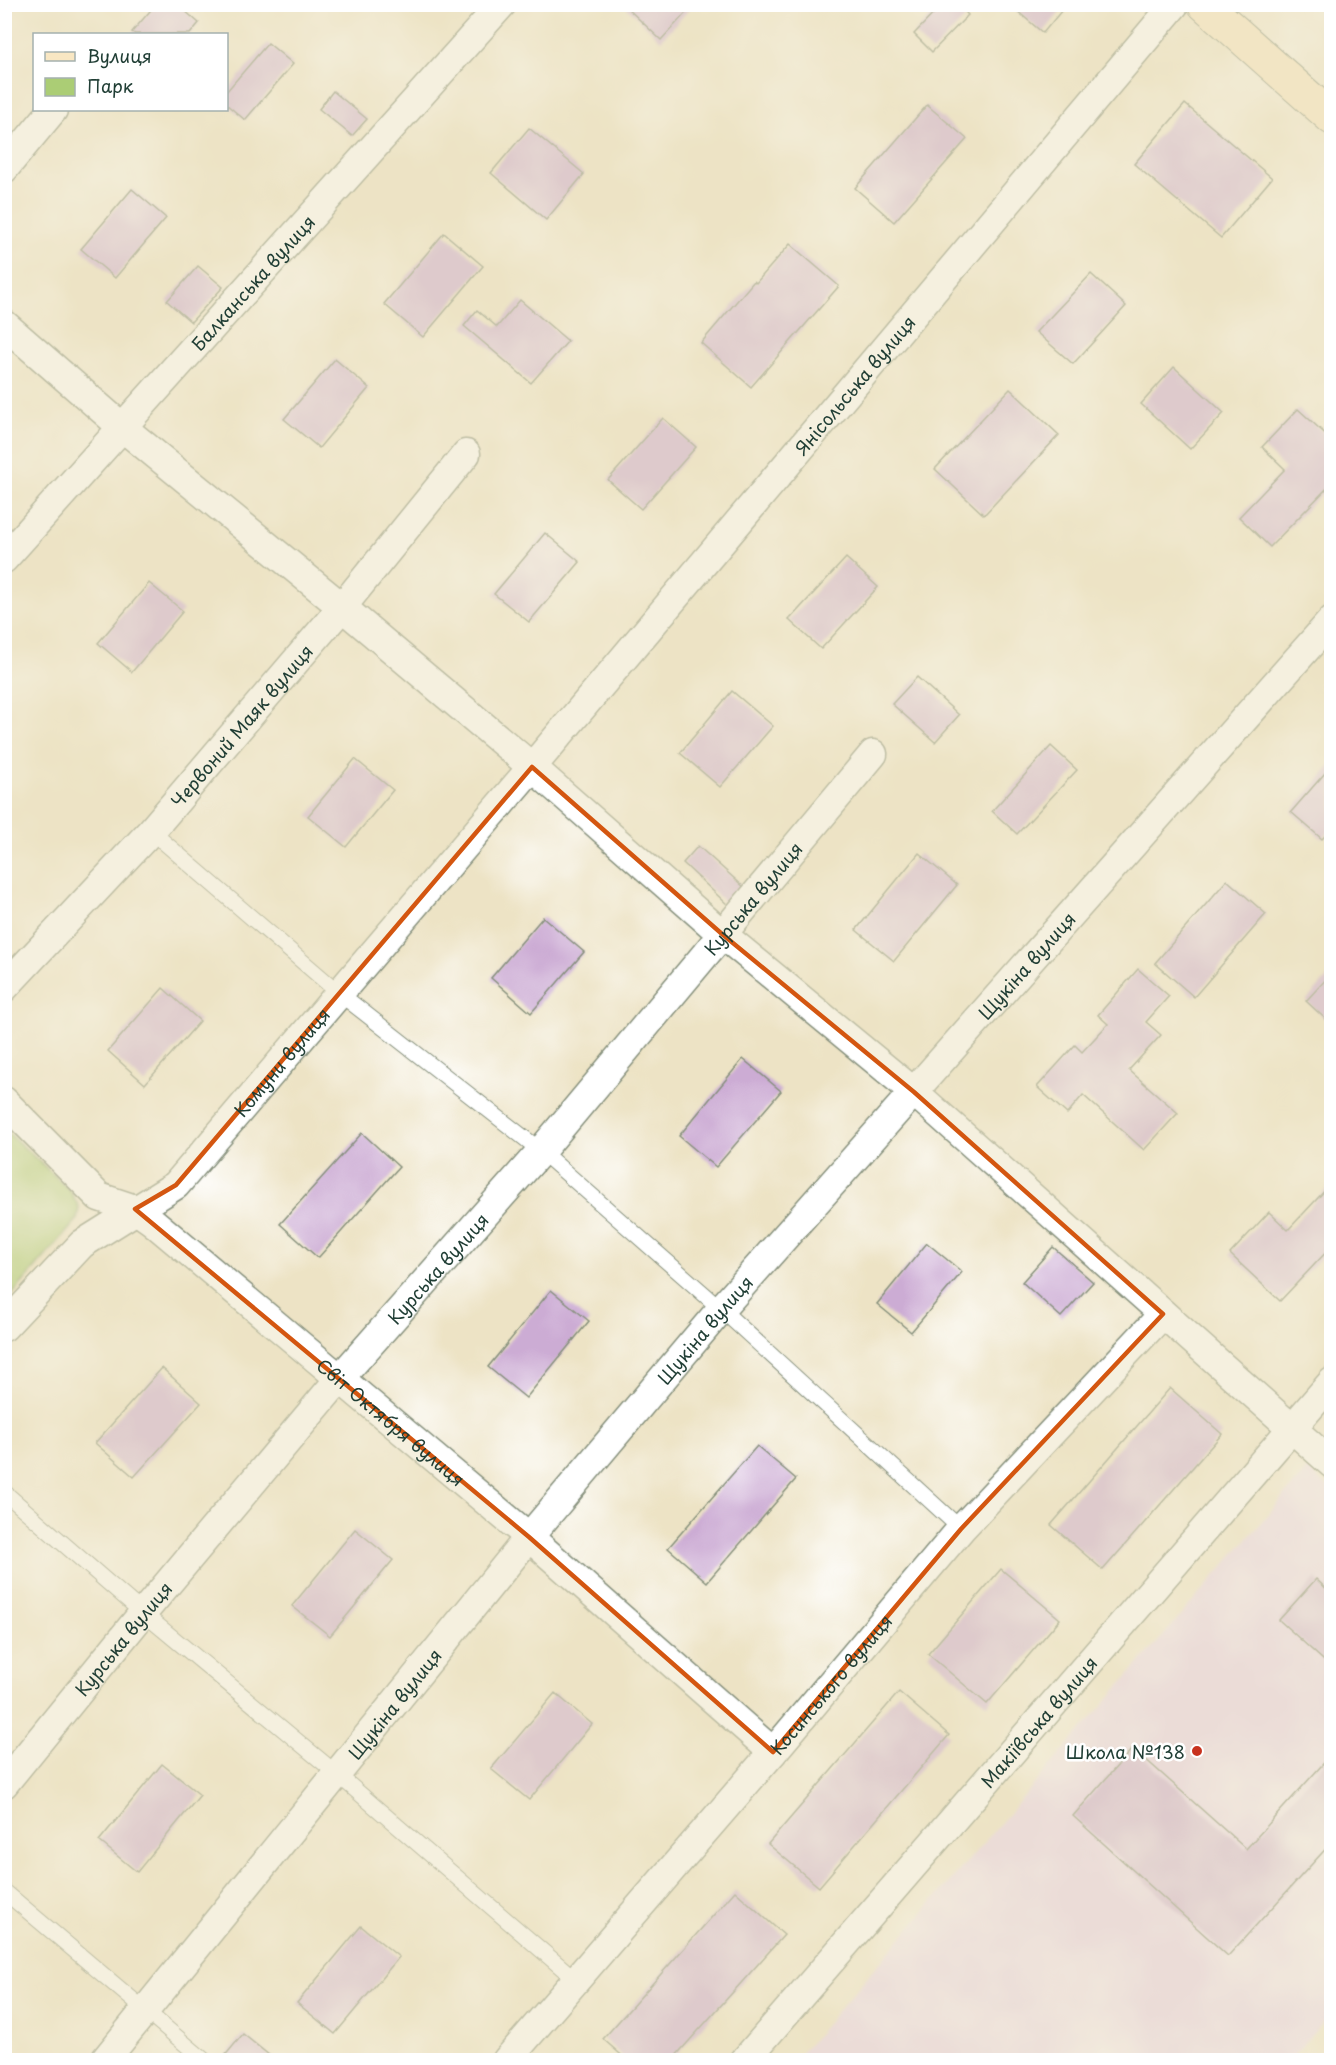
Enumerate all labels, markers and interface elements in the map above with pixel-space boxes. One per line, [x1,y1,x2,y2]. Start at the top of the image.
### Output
legend [33,33,228,111]
text: Вулиця [87,42,152,69]
text: Парк [87,72,134,99]
street label: Балканська вулиця [184,208,321,356]
street label: Янісольська вулиця [787,309,921,460]
street label: Червоний Маяк вулиця [164,638,319,813]
street label: Курська вулиця [697,835,808,961]
street label: Щукіна вулиця [971,905,1081,1025]
street label: Комуни вулиця [227,1001,335,1122]
street label: Курська вулиця [381,1206,494,1330]
street label: Щукіна вулиця [650,1269,759,1390]
street label: Світ Октября вулиця [311,1351,471,1492]
street label: Курська вулиця [68,1575,178,1701]
street label: Косинського вулиця [763,1608,898,1760]
street label: Щукіна вулиця [341,1642,447,1765]
street label: Макіївська вулиця [974,1650,1103,1793]
place label: Школа №138 [1066,1738,1185,1765]
marker: Школа №138 [1190,1744,1204,1758]

